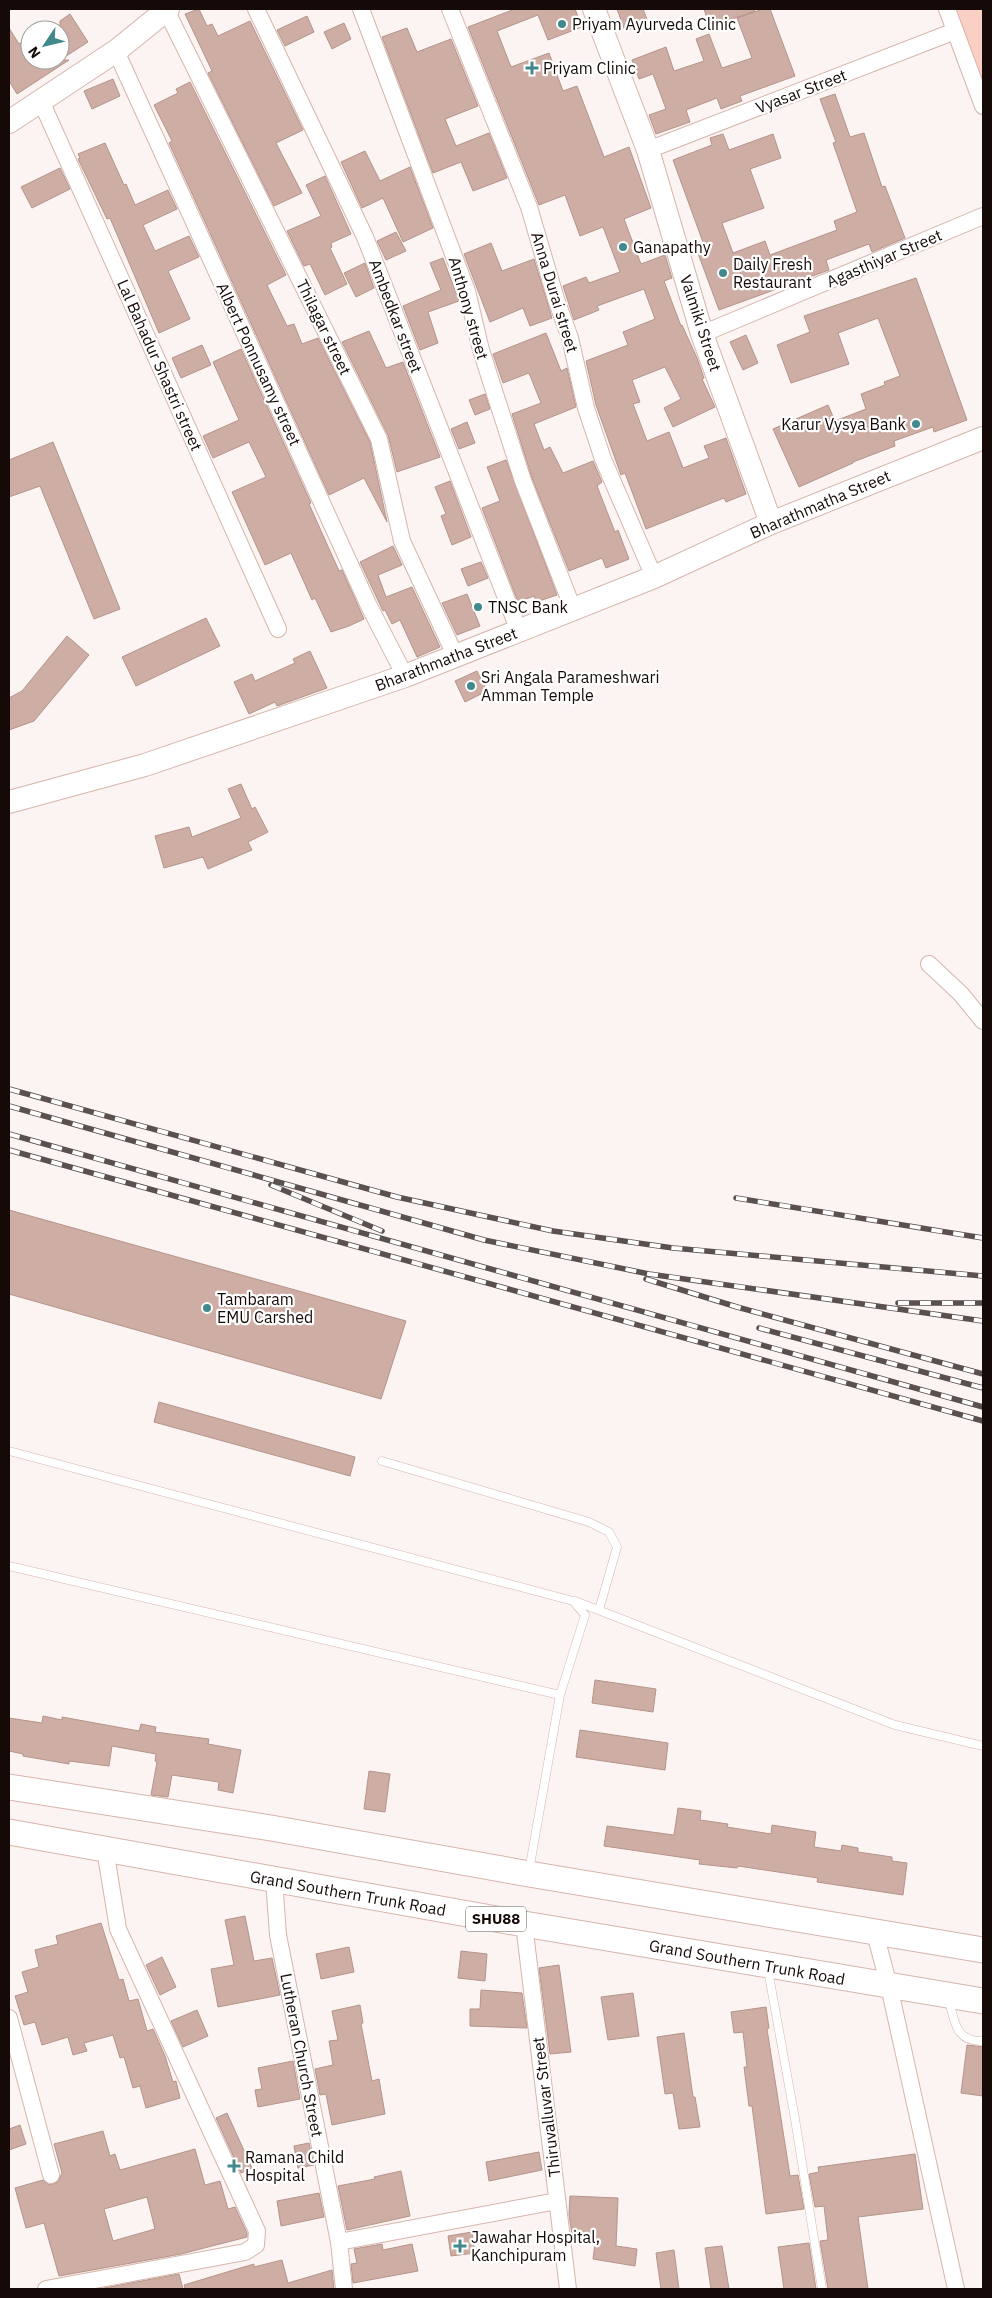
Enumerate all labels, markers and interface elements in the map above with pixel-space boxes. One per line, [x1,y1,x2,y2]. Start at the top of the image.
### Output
place label: Priyam Ayurveda Clinic [572,14,736,34]
marker: Priyam Ayurveda Clinic [556,18,568,30]
north arrow [20,20,70,70]
text: N [24,43,45,62]
place label: Priyam Clinic [543,58,636,78]
marker: Priyam Clinic [525,61,539,75]
street label: Vyasar Street [753,65,849,117]
street label: Agasthiyar Street [823,225,945,291]
street label: Anna Durai street [527,229,583,355]
place label: Ganapathy [633,237,711,257]
marker: Ganapathy [617,241,629,253]
street label: Anthony street [445,254,493,362]
place label: Daily Fresh Restaurant [733,254,812,292]
street label: Ambedkar street [365,256,427,376]
marker: Daily Fresh Restaurant [717,267,729,279]
street label: Valmiki Street [676,272,726,374]
street label: Lal Bahadur Shastri street [113,276,207,454]
street label: Thilagar street [292,276,356,378]
street label: Albert Ponnusamy street [212,279,306,449]
place label: Karur Vysya Bank [781,414,907,434]
marker: Karur Vysya Bank [910,418,922,430]
street label: Bharathmatha Street [747,465,893,543]
place label: TNSC Bank [488,597,569,617]
marker: TNSC Bank [472,601,484,613]
street label: Bharathmatha Street [372,623,520,695]
place label: Sri Angala Parameshwari Amman Temple [481,667,659,705]
marker: Sri Angala Parameshwari Amman Temple [465,680,477,692]
place label: Tambaram EMU Carshed [217,1289,313,1327]
marker: Tambaram EMU Carshed [201,1302,213,1314]
street label: Grand Southern Trunk Road [248,1866,448,1920]
road number: SHU88 [466,1906,526,1932]
street label: Grand Southern Trunk Road [647,1935,847,1989]
street label: Lutheran Church Street [276,1971,328,2139]
street label: Thiruvalluvar Street [527,2036,565,2178]
place label: Ramana Child Hospital [245,2147,344,2185]
marker: Ramana Child Hospital [227,2159,241,2173]
place label: Jawahar Hospital, Kanchipuram [471,2227,600,2265]
marker: Jawahar Hospital, Kanchipuram [453,2239,467,2253]

